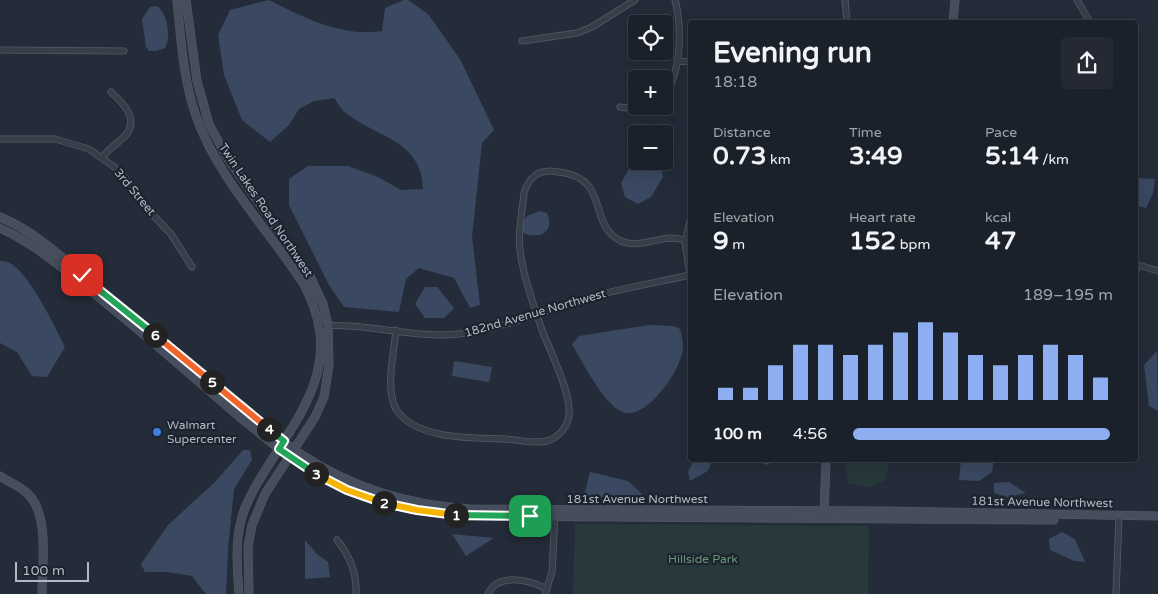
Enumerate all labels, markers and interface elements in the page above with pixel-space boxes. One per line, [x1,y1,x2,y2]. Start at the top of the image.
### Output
map controls [628,15,673,170]
button: locate [628,15,673,60]
text: Evening run [713,36,872,70]
button: share [1061,37,1113,89]
button: + [628,70,673,115]
text: 18:18 [713,72,757,92]
text: Distance [713,124,771,141]
text: Time [849,124,882,141]
text: Pace [985,124,1017,141]
button: − [628,125,673,170]
street label: Twin Lakes Road Northwest [216,141,316,280]
text: 0.73 [713,141,766,171]
text: 3:49 [849,141,903,171]
text: 5:14 [985,141,1039,171]
text: km [766,151,790,168]
text: /km [1039,151,1069,168]
street label: 3rd Street [111,166,159,219]
text: Elevation [713,209,774,226]
text: Heart rate [849,209,916,226]
text: kcal [985,209,1011,226]
text: 9 [713,226,729,256]
text: 152 [849,226,896,256]
text: 47 [985,226,1016,256]
text: m [729,236,745,253]
text: bpm [896,236,930,253]
pin [61,254,103,296]
icon: check [68,261,96,289]
text: Elevation [713,285,783,305]
text: 189–195 m [1023,285,1113,305]
street label: 182nd Avenue Northwest [463,286,608,340]
pin: 6 [142,322,168,348]
text: 6 [151,327,160,344]
pin: 5 [200,370,224,394]
text: 5 [208,374,217,391]
pin: 4 [256,416,282,442]
place label: Walmart Supercenter [167,418,237,446]
text: 4 [265,421,274,438]
text: 100 m [713,424,762,444]
text: 4:56 [793,424,827,444]
marker: Walmart Supercenter [151,426,163,438]
pin: 3 [304,462,328,486]
text: 3 [312,466,321,483]
pin: 2 [372,490,396,516]
street label: 181st Avenue Northwest [566,492,708,506]
street label: 181st Avenue Northwest [971,494,1113,510]
text: 2 [380,495,389,512]
pin [509,495,551,537]
pin: 1 [444,502,468,528]
icon: arrive [516,502,544,530]
text: 1 [452,507,461,524]
park label: Hillside Park [668,552,738,566]
scale bar [15,559,89,582]
text: 100 m [22,562,65,579]

